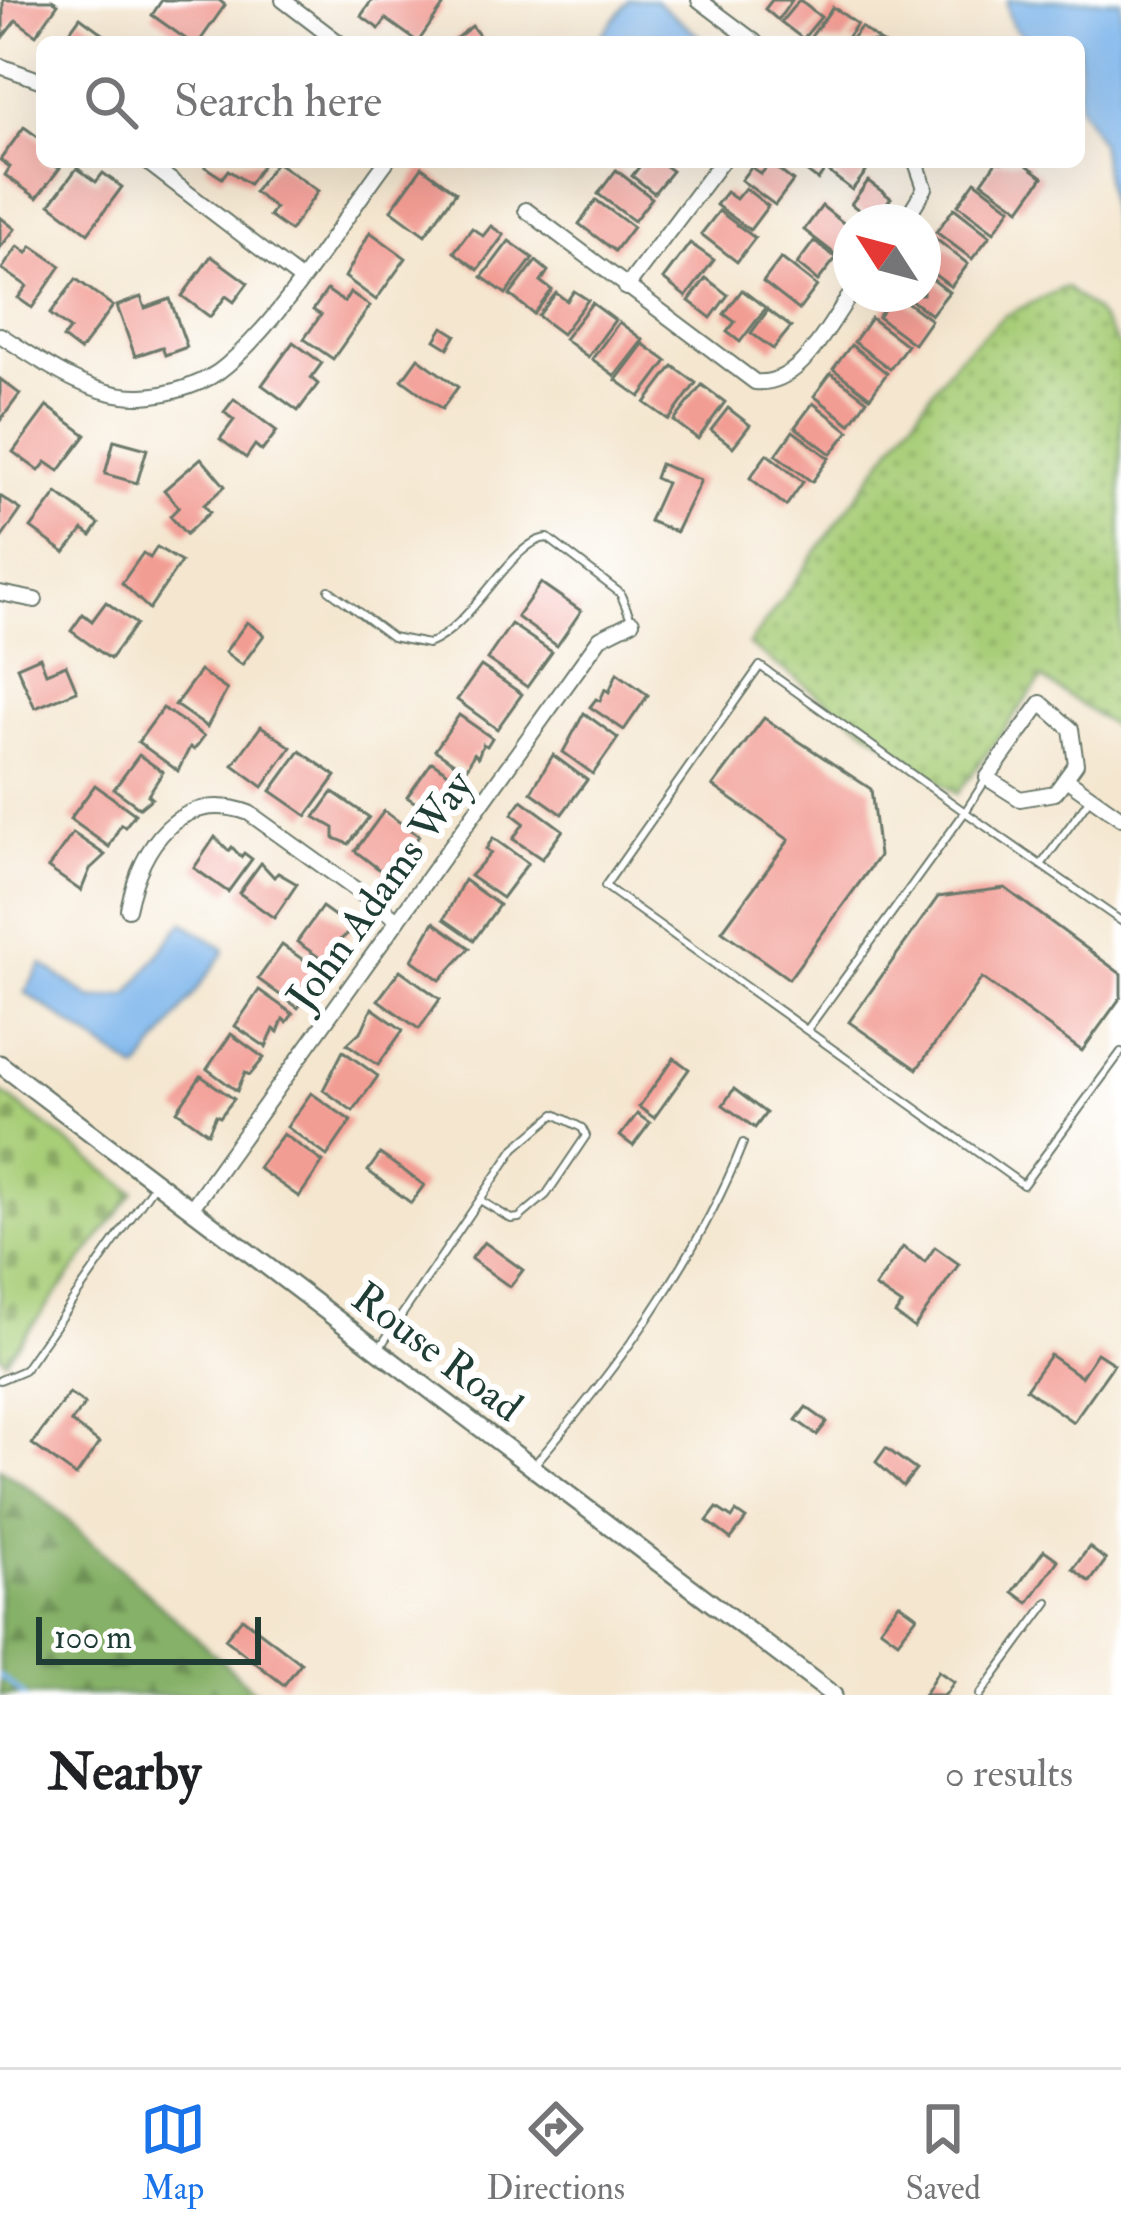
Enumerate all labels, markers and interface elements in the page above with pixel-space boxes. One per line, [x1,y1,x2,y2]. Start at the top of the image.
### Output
search box [36,36,1085,168]
icon: search [78,69,144,135]
text: Search here [174,74,382,130]
north arrow [833,204,941,312]
street label: John Adams Way [276,761,485,1022]
street label: Rouse Road [341,1272,533,1434]
scale bar [36,1611,261,1664]
text: 100 m [54,1617,132,1658]
text: Nearby [48,1741,201,1805]
text: 0 results [945,1749,1073,1798]
tab: Map [140,2096,206,2209]
tab: Directions [487,2096,625,2209]
tab: Saved [905,2096,981,2209]

